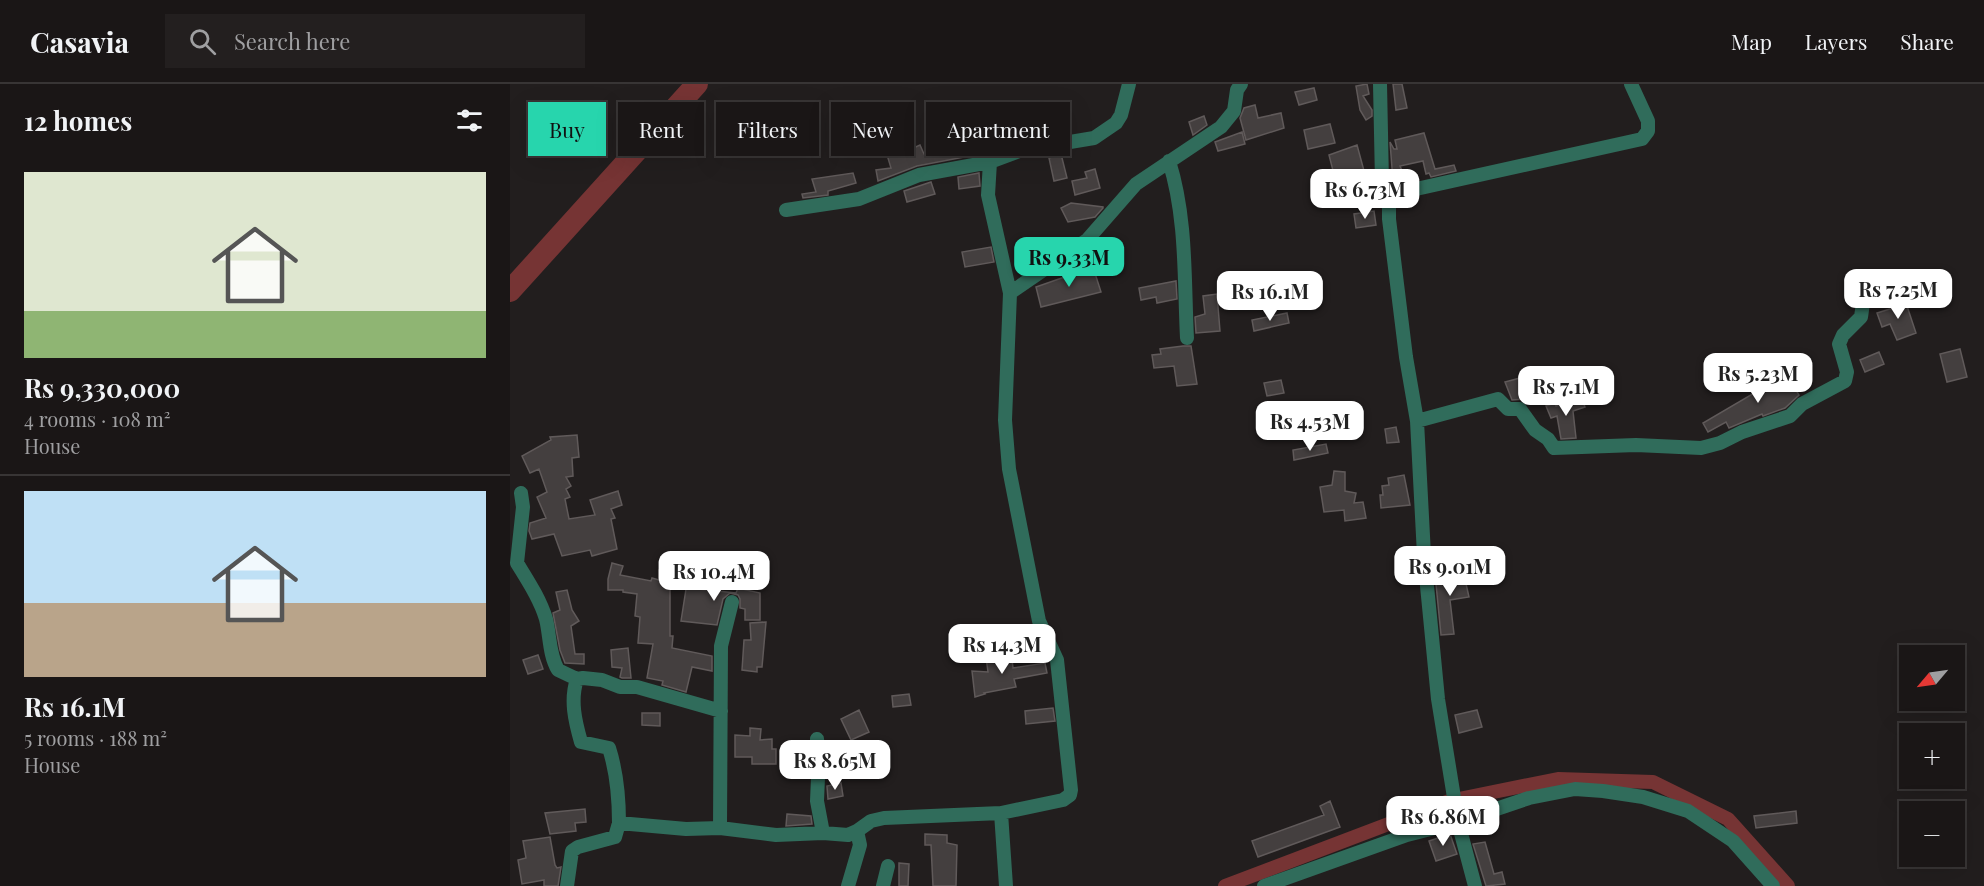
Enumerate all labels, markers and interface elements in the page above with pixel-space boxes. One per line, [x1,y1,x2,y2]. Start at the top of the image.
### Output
search box [165,14,585,68]
text: Casavia [30,23,129,60]
icon: search [186,25,219,58]
text: Search here [234,26,350,56]
text: Map [1731,27,1772,55]
text: Layers [1805,27,1867,55]
text: Share [1900,27,1954,55]
chip: Buy [528,102,606,156]
chip: Rent [618,102,704,156]
chip: Filters [716,102,819,156]
chip: New [831,102,914,156]
chip: Apartment [926,102,1070,156]
text: 12 homes [24,103,132,138]
icon: filters [453,104,486,137]
pin: Rs 6.73M [1303,169,1427,220]
text: Rs 6.73M [1324,175,1406,202]
icon: home [201,211,309,319]
pin: Rs 9.33M [1007,237,1131,288]
text: Rs 9.33M [1028,243,1110,270]
pin: Rs 7.25M [1836,269,1960,320]
pin: Rs 16.1M [1208,271,1332,322]
text: Rs 7.25M [1858,275,1938,302]
text: Rs 16.1M [1231,277,1309,304]
pin: Rs 5.23M [1696,353,1820,404]
text: Rs 5.23M [1717,359,1799,386]
pin: Rs 7.1M [1511,366,1621,417]
text: Rs 9,330,000 [24,370,180,405]
text: Rs 7.1M [1532,372,1600,399]
pin: Rs 4.53M [1248,401,1372,452]
text: 4 rooms · 108 m² [24,405,171,432]
text: Rs 4.53M [1270,407,1350,434]
text: House [24,432,80,459]
icon: home [201,530,309,638]
pin: Rs 9.01M [1388,546,1512,597]
pin: Rs 10.4M [652,551,776,602]
text: Rs 9.01M [1408,552,1492,579]
text: Rs 10.4M [673,557,755,584]
pin: Rs 14.3M [940,624,1064,675]
text: Rs 14.3M [962,630,1042,657]
north arrow [1899,645,1965,711]
map controls [1899,645,1965,867]
text: Rs 16.1M [24,689,126,724]
button: + [1899,723,1965,789]
text: 5 rooms · 188 m² [24,724,167,751]
pin: Rs 8.65M [773,740,897,791]
text: Rs 8.65M [793,746,877,773]
text: House [24,751,80,778]
pin: Rs 6.86M [1381,796,1505,847]
button: − [1899,801,1965,867]
text: Rs 6.86M [1400,802,1486,829]

